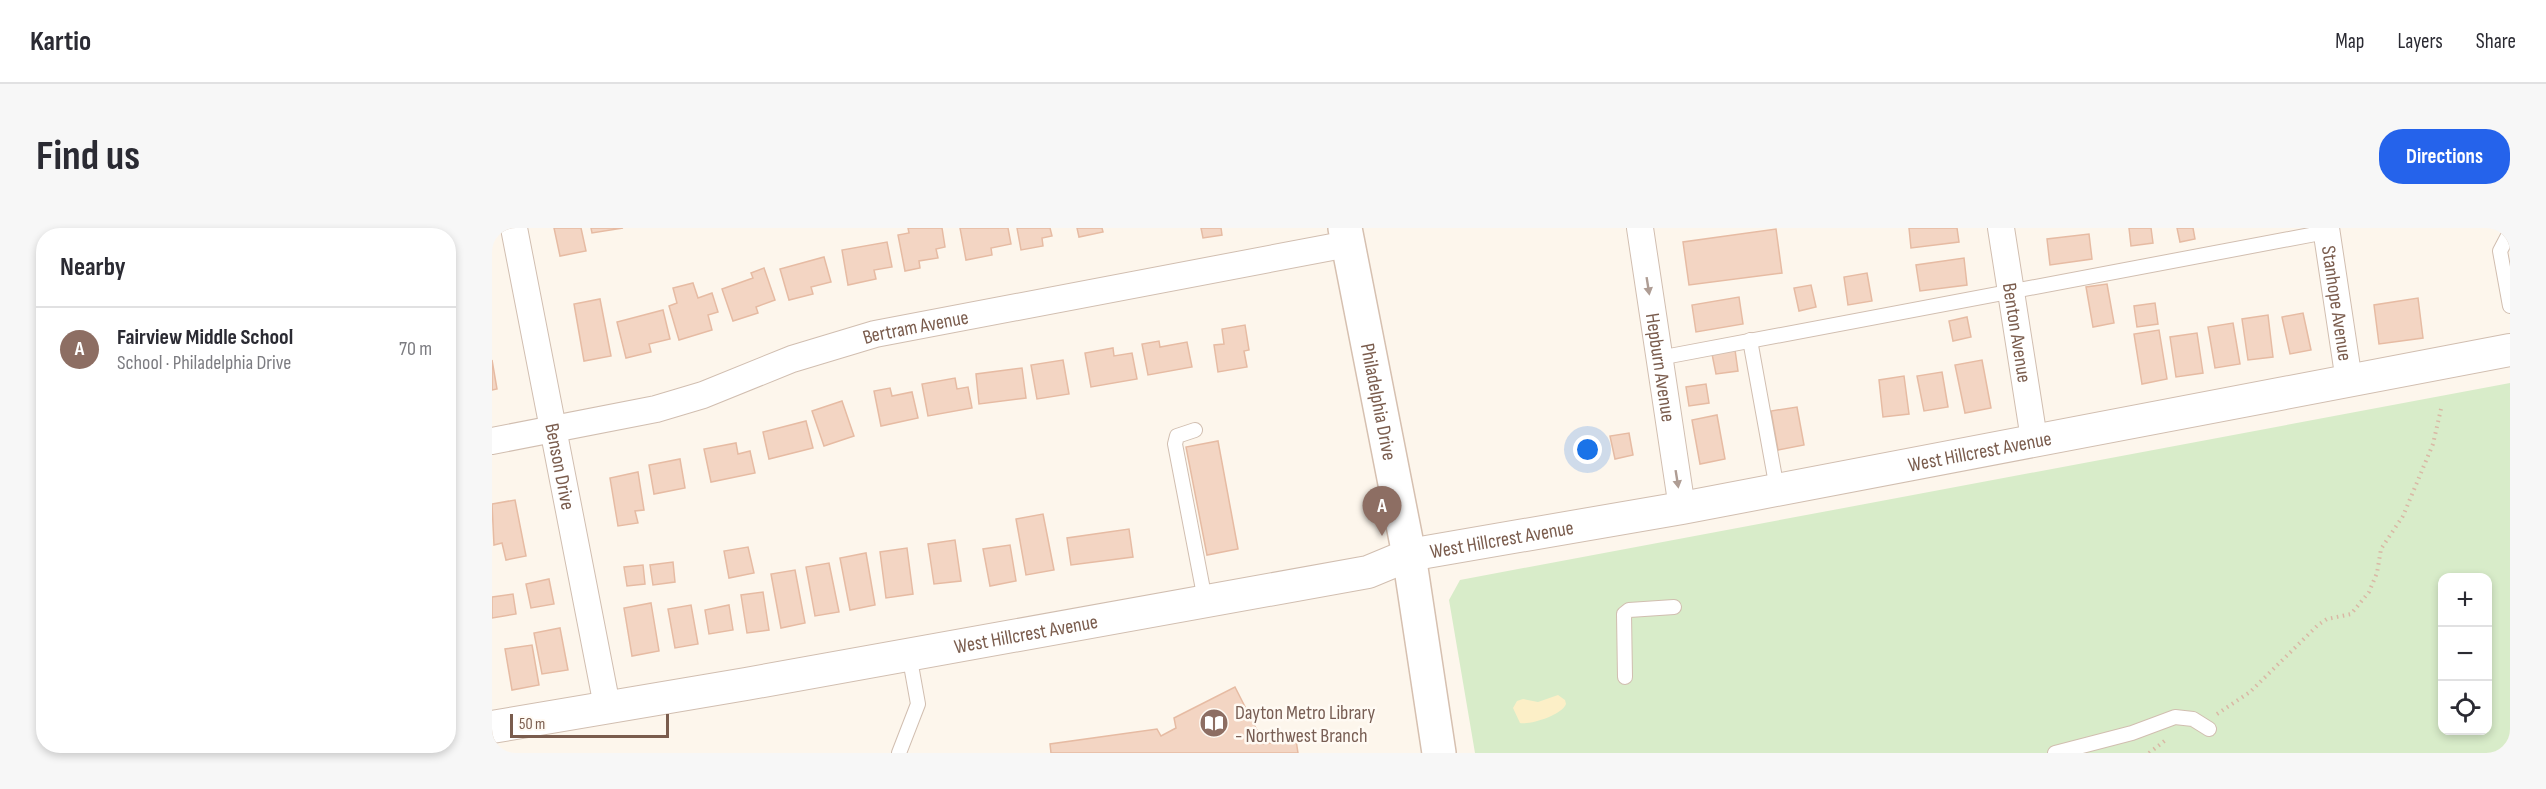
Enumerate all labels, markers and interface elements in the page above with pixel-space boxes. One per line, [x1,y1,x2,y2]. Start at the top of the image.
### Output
text: Kartio [30,25,91,58]
text: Map [2335,29,2364,54]
text: Layers [2397,29,2443,54]
text: Share [2476,29,2516,54]
button: Directions [2379,129,2510,184]
text: Find us [36,131,140,182]
street label: Stanhope Avenue [2316,244,2357,363]
text: Nearby [60,252,126,283]
one-way arrow [1644,276,1653,295]
street label: Benton Avenue [1997,281,2036,384]
street label: Bertram Avenue [860,305,971,350]
street label: Hepburn Avenue [1640,312,1680,424]
text: Fairview Middle School [117,324,293,351]
text: A [75,337,84,361]
text: 70 m [399,337,432,361]
street label: Philadelphia Drive [1355,341,1401,462]
text: School · Philadelphia Drive [117,351,291,375]
street label: Benson Drive [539,421,580,512]
street label: West Hillcrest Avenue [1906,427,2053,478]
your location [1573,435,1602,464]
one-way arrow [1673,469,1682,488]
pin: A [1362,486,1402,536]
street label: West Hillcrest Avenue [1428,516,1575,564]
map controls [2438,573,2492,735]
button: + [2438,573,2492,627]
street label: West Hillcrest Avenue [952,610,1100,659]
button: − [2438,627,2492,681]
button: locate [2438,681,2492,735]
place label: Dayton Metro Library - Northwest Branch [1235,701,1375,748]
library icon: Dayton Metro Library - Northwest Branch [1198,707,1230,739]
scale bar [510,711,669,738]
text: 50 m [519,715,545,734]

